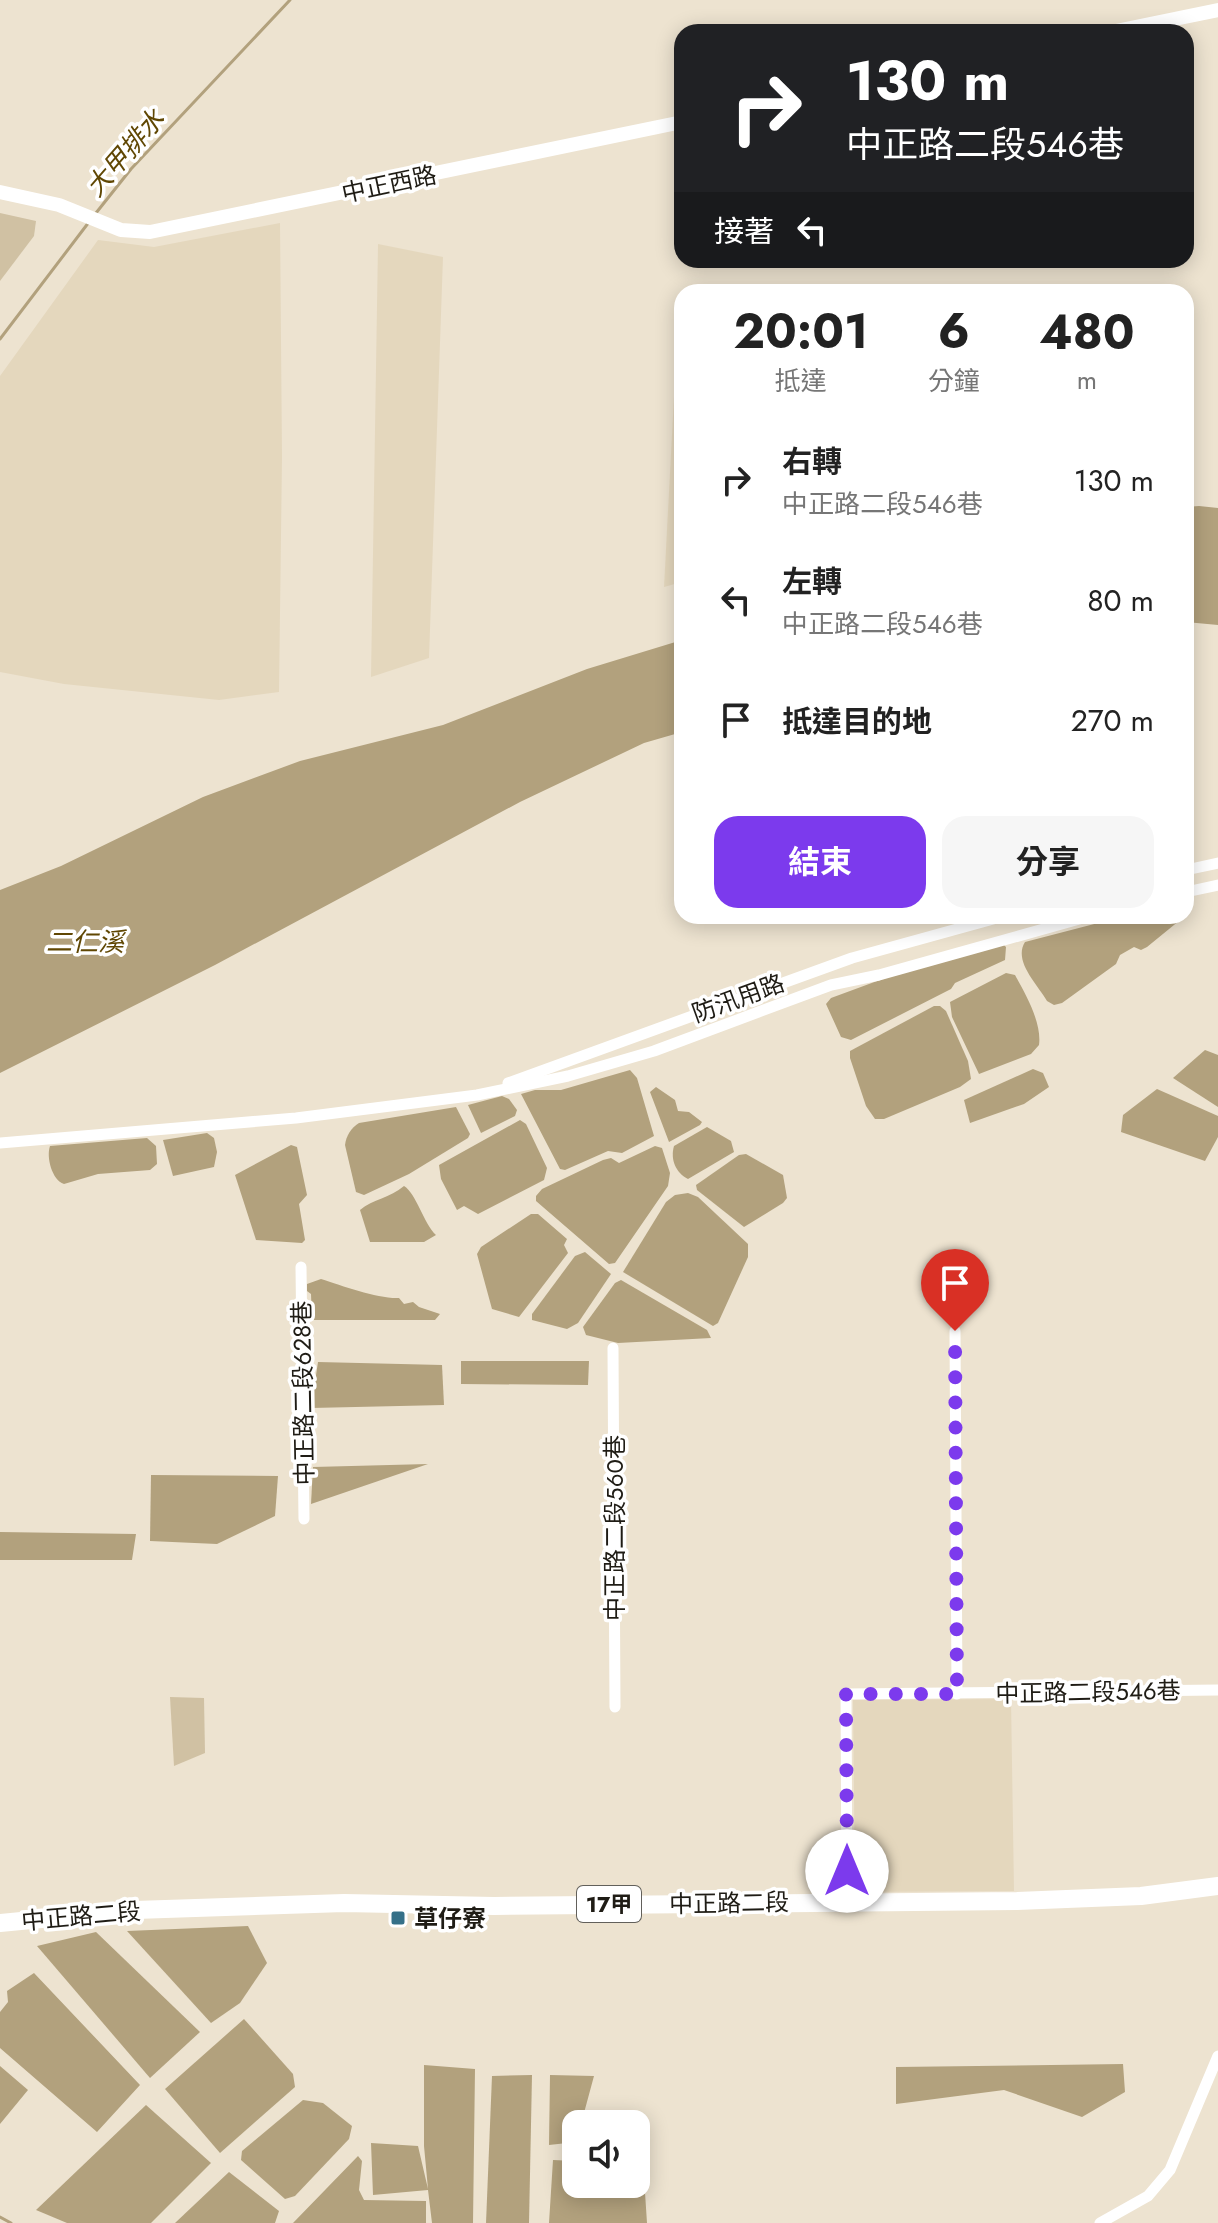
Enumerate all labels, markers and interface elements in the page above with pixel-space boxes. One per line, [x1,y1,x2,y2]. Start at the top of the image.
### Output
text: 130 m [846,40,1009,121]
icon: right [714,56,818,160]
water label: 大甲排水 [77,101,174,205]
text: 中正路二段546巷 [846,118,1124,170]
street label: 中正西路 [338,157,440,211]
icon: left [790,208,834,252]
text: 接著 [714,210,774,253]
text: 20:01 [733,297,868,366]
text: 6 [938,297,970,366]
text: 480 [1039,298,1135,367]
text: m [1077,361,1097,399]
text: 抵達 [775,362,827,400]
text: 分鐘 [928,362,980,400]
text: 右轉 [782,440,842,483]
icon: right [714,458,758,502]
text: 130 m [1074,459,1154,502]
text: 中正路二段546巷 [782,485,983,523]
text: 左轉 [782,560,842,603]
icon: left [714,578,758,622]
text: 80 m [1087,579,1154,622]
text: 中正路二段546巷 [782,605,983,643]
icon: arrive [714,698,758,742]
text: 270 m [1071,699,1154,742]
text: 抵達目的地 [782,700,932,743]
button: 結束 [714,816,926,908]
button: 分享 [942,816,1154,908]
water label: 二仁溪 [46,923,128,961]
street label: 防汛用路 [687,965,789,1031]
pin [921,1249,989,1331]
icon: arrive [933,1261,977,1305]
street label: 中正路二段628巷 [284,1300,322,1486]
street label: 中正路二段560巷 [597,1435,632,1621]
street label: 中正路二段546巷 [995,1673,1181,1711]
position arrow [805,1829,889,1913]
street label: 中正路二段 [669,1884,789,1922]
road number: 17甲 [577,1886,641,1922]
street label: 中正路二段 [20,1893,142,1939]
place label: 草仔寮 [414,1901,486,1936]
marker: 草仔寮 [389,1909,407,1927]
map controls [562,2110,650,2198]
button: sound [562,2110,650,2198]

